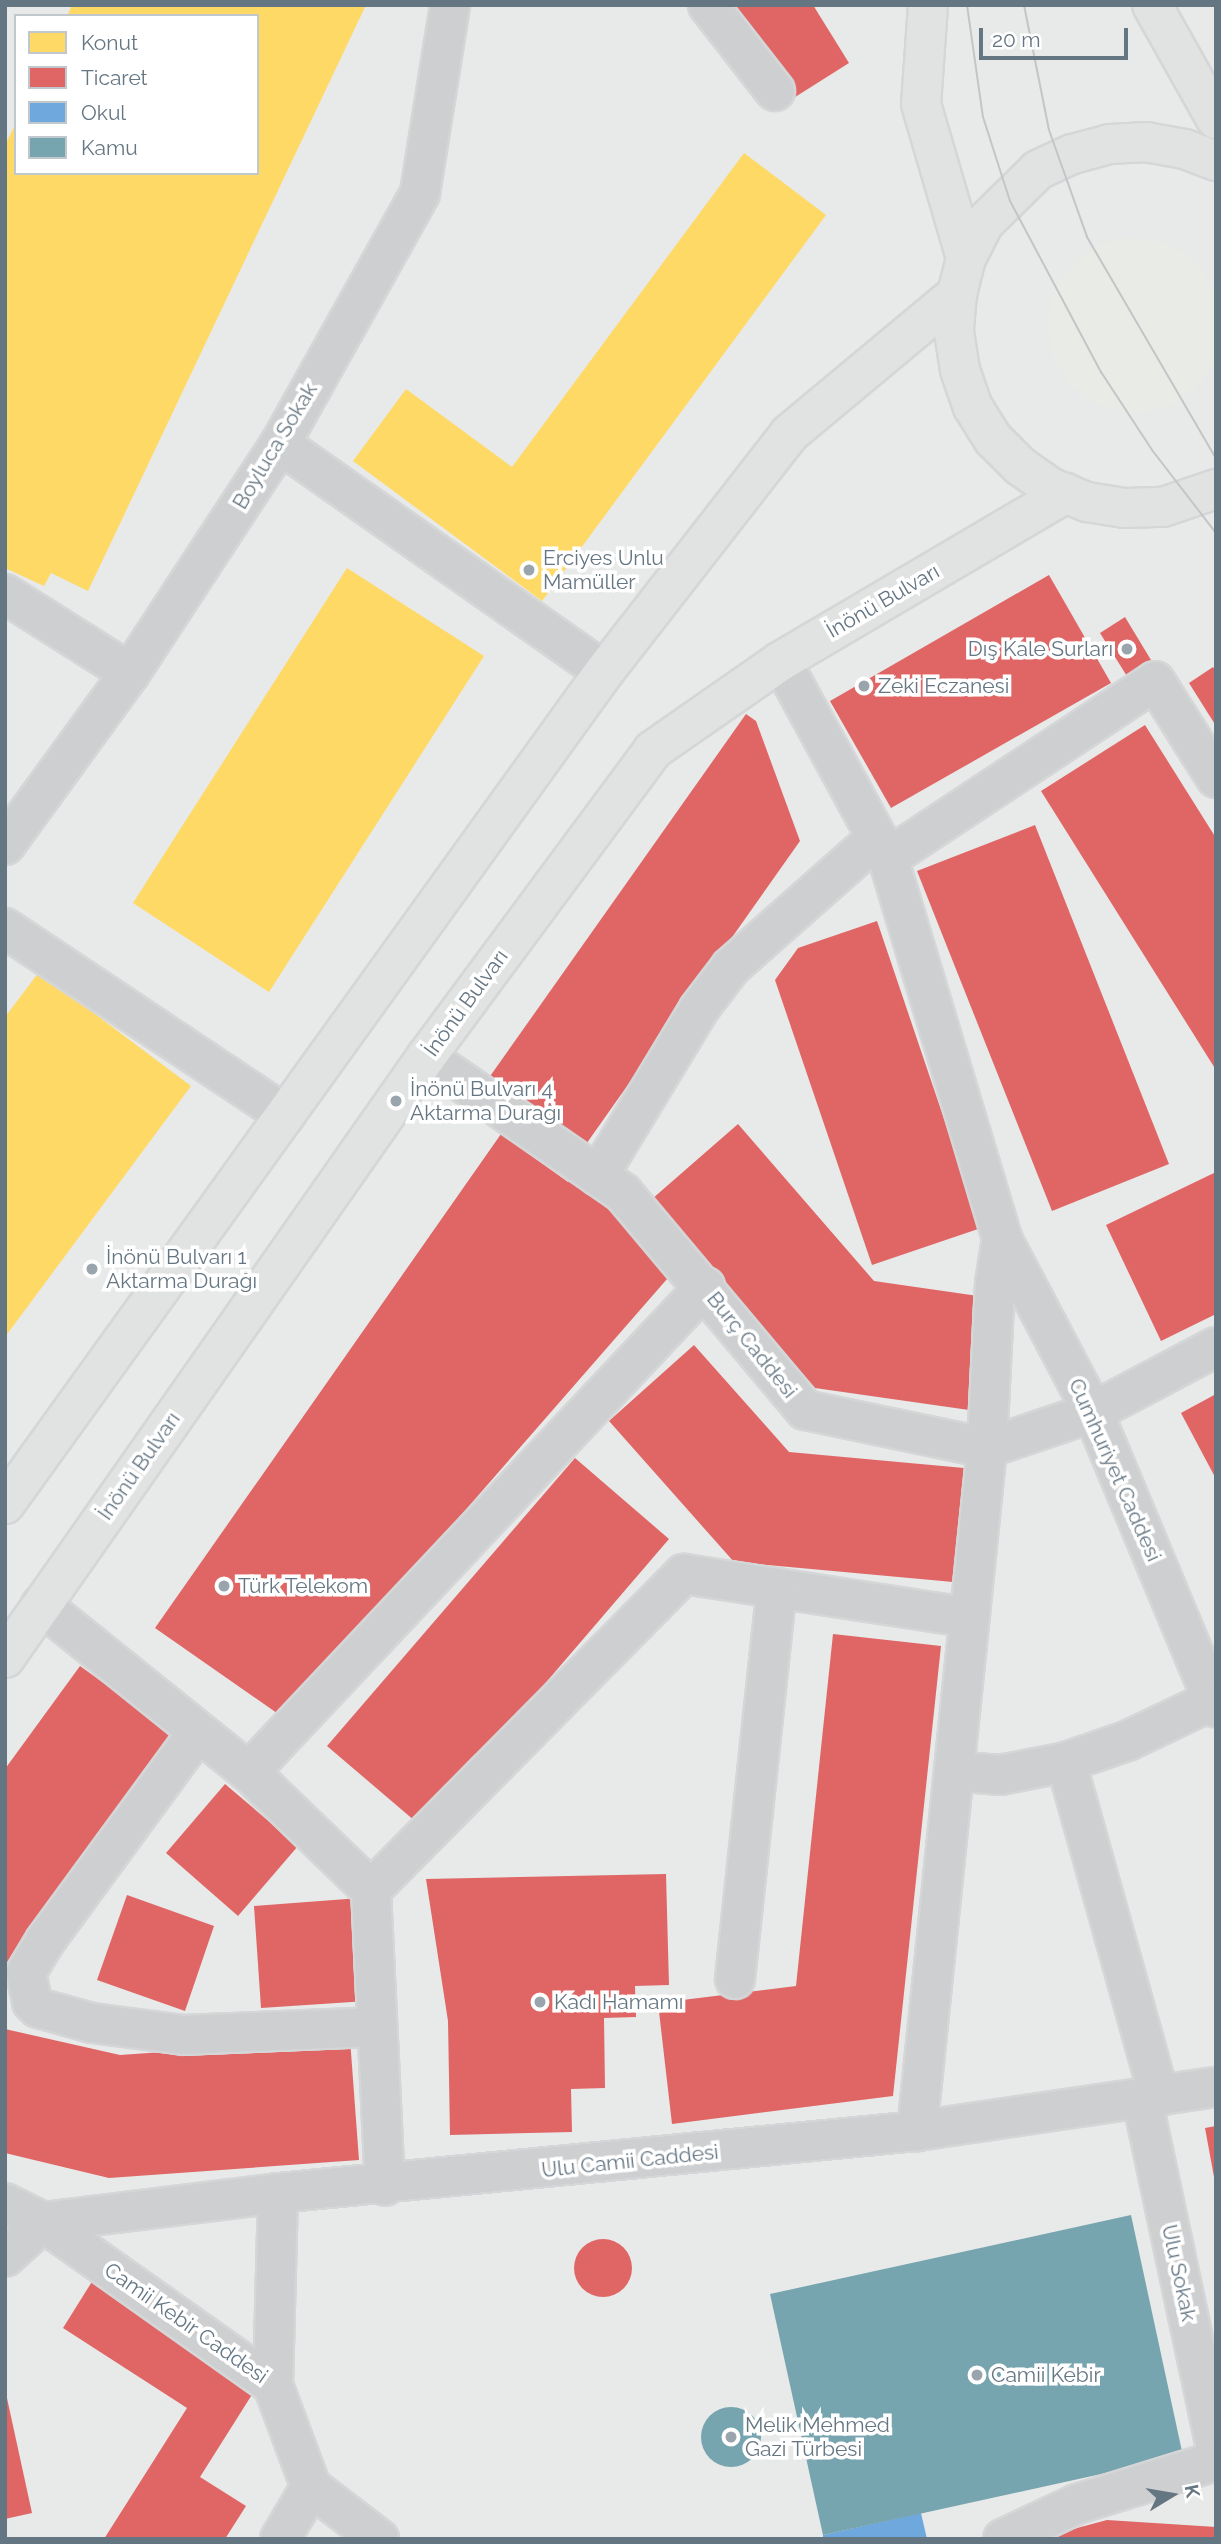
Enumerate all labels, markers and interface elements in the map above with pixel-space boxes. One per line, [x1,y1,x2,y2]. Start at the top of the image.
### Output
legend [14,14,259,175]
scale bar [983,14,1132,58]
text: 20 m [992,27,1040,52]
text: Konut [81,30,138,55]
text: Ticaret [81,65,148,90]
text: Okul [81,100,126,125]
text: Kamu [81,135,138,160]
street label: Boyluca Sokak [227,378,323,514]
place label: Erciyes Unlu Mamüller [543,545,664,595]
street label: İnönü Bulvarı [822,559,944,643]
marker: Erciyes Unlu Mamüller [521,562,537,578]
place label: Dış Kale Surları [968,636,1113,662]
marker: Dış Kale Surları [1119,641,1135,657]
place label: Zeki Eczanesi [878,673,1009,699]
marker: Zeki Eczanesi [856,678,872,694]
street label: İnönü Bulvarı [419,945,513,1061]
place label: İnönü Bulvarı 4 Aktarma Durağı [410,1076,561,1126]
marker: İnönü Bulvarı 4 Aktarma Durağı [388,1093,404,1109]
place label: İnönü Bulvarı 1 Aktarma Durağı [106,1244,257,1294]
marker: İnönü Bulvarı 1 Aktarma Durağı [84,1261,100,1277]
street label: Burç Caddesi [701,1287,803,1403]
street label: Cumhuriyet Caddesi [1063,1375,1167,1565]
street label: İnönü Bulvarı [93,1407,185,1525]
place label: Türk Telekom [238,1573,369,1599]
marker: Türk Telekom [216,1578,232,1594]
place label: Kadı Hamamı [554,1989,683,2015]
marker: Kadı Hamamı [532,1994,548,2010]
street label: Ulu Camii Caddesi [540,2139,720,2183]
street label: Ulu Sokak [1156,2222,1202,2324]
street label: Camii Kebir Caddesi [99,2257,273,2389]
place label: Camii Kebir [991,2362,1101,2388]
marker: Camii Kebir [969,2367,985,2383]
place label: Melik Mehmed Gazi Türbesi [745,2412,890,2462]
marker: Melik Mehmed Gazi Türbesi [723,2429,739,2445]
north arrow [1137,2460,1207,2530]
text: K [1181,2483,1205,2499]

